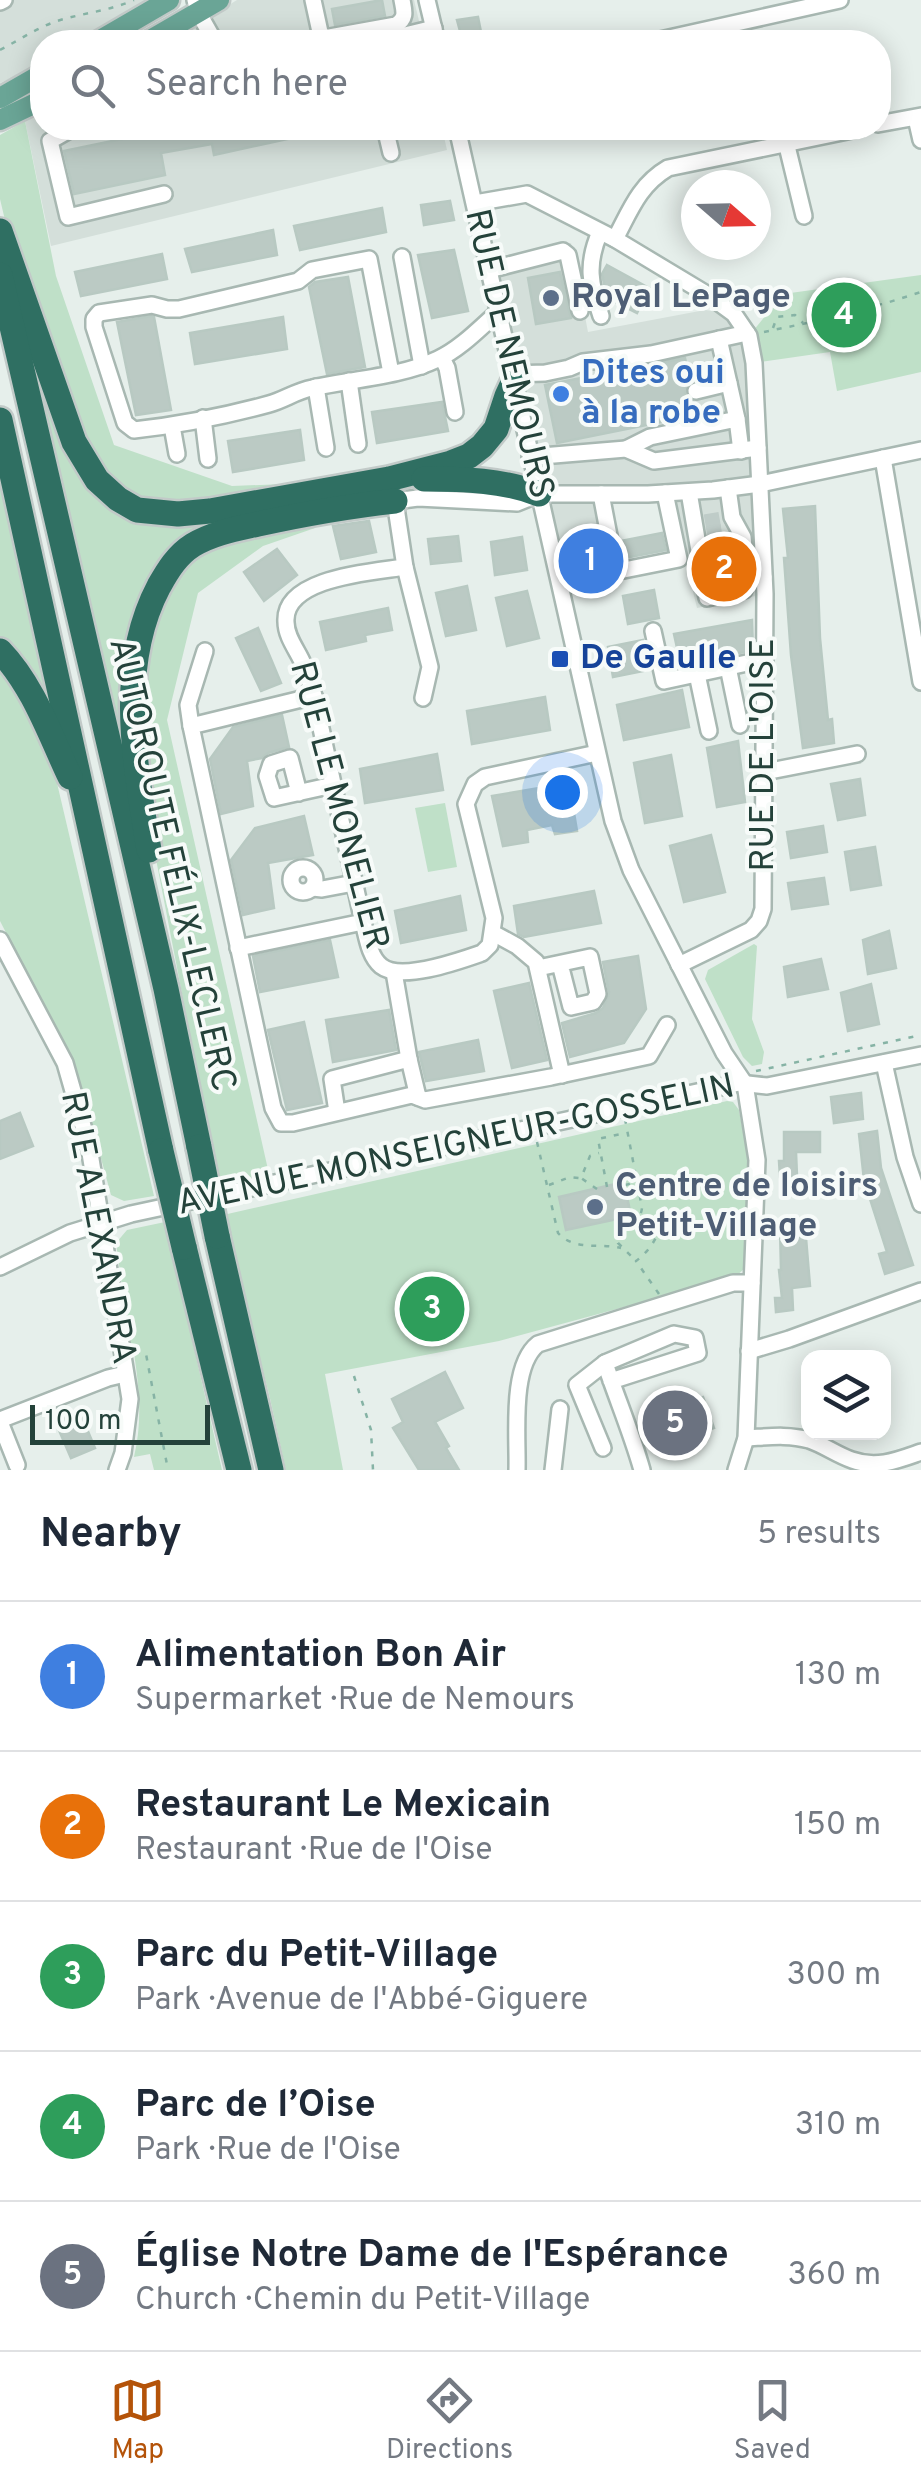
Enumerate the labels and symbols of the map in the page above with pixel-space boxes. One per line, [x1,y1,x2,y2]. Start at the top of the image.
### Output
north arrow [681,170,771,260]
street label: RUE DE NEMOURS [453,205,563,503]
place label: Royal LePage [571,276,791,320]
pin: 4 [812,278,876,352]
marker: Royal LePage [540,287,562,309]
place label: Dites oui à la robe [581,352,725,436]
marker: Dites oui à la robe [550,383,572,405]
pin: 1 [558,524,624,598]
pin: 2 [692,532,756,606]
street label: AUTOROUTE FÉLIX-LECLERC [97,634,246,1096]
place label: De Gaulle [580,637,737,681]
street label: RUE DE L'OISE [742,638,786,872]
marker: De Gaulle [549,648,571,670]
street label: RUE LE MONELIER [278,657,398,955]
your location [537,767,588,818]
street label: AVENUE MONSEIGNEUR-GOSSELIN [173,1065,739,1227]
street label: RUE ALEXANDRA [49,1088,145,1368]
place label: Centre de loisirs Petit-Village [615,1165,878,1249]
marker: Centre de loisirs Petit-Village [584,1196,606,1218]
pin: 3 [400,1272,464,1346]
pin: 5 [642,1386,708,1460]
scale bar [30,1400,210,1444]

